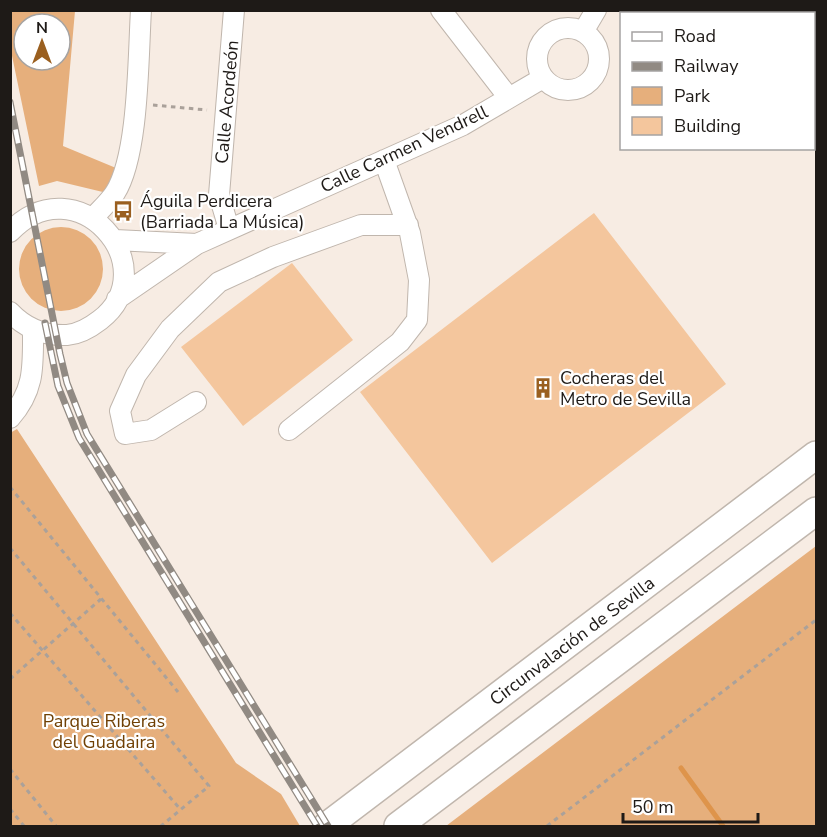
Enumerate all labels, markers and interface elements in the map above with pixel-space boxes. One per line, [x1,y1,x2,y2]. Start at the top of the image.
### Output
north arrow [12,12,72,72]
legend [620,12,815,150]
text: N [36,17,48,39]
text: Road [674,24,716,48]
street label: Calle Acordeón [210,39,244,165]
text: Railway [674,54,739,78]
text: Park [674,84,711,108]
street label: Calle Carmen Vendrell [316,99,492,198]
text: Building [674,114,741,138]
place label: Águila Perdicera (Barriada La Música) [140,189,304,234]
bus stop icon: Águila Perdicera (Barriada La Música) [111,199,135,223]
place label: Cocheras del Metro de Sevilla [560,366,691,411]
building icon: Cocheras del Metro de Sevilla [531,376,555,400]
street label: Circunvalación de Sevilla [485,571,659,711]
park label: Parque Riberas del Guadaira [43,709,165,754]
scale bar [623,786,758,824]
text: 50 m [632,795,674,819]

